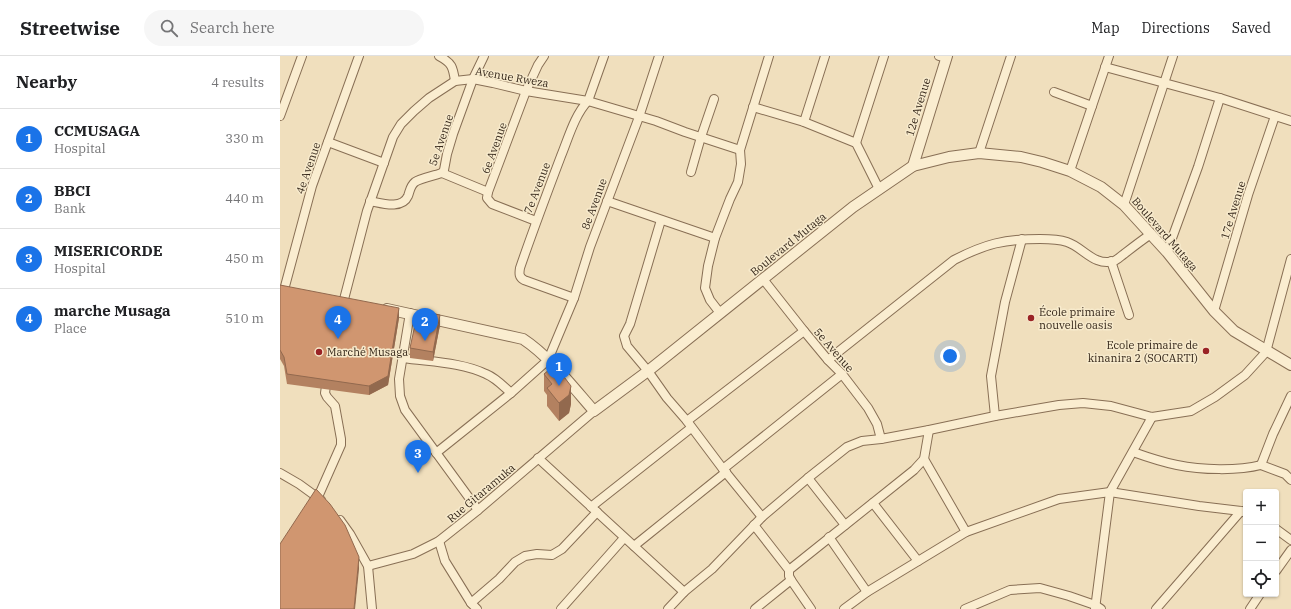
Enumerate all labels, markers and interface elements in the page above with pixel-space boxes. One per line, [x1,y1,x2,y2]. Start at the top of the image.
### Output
search box [144,10,424,46]
text: Streetwise [20,16,120,40]
icon: search [158,17,180,39]
text: Search here [190,18,275,37]
text: Map [1091,19,1120,37]
text: Directions [1142,19,1210,37]
text: Saved [1232,19,1271,37]
street label: Avenue Rweza [474,64,550,90]
text: Nearby [16,71,77,93]
text: 4 results [211,74,264,91]
street label: 12e Avenue [902,76,934,138]
street label: 5e Avenue [426,112,456,168]
street label: 6e Avenue [478,120,510,176]
text: CCMUSAGA [54,121,140,140]
text: 1 [25,130,33,147]
text: 330 m [225,130,264,147]
text: Hospital [54,140,106,157]
street label: 4e Avenue [293,140,323,196]
street label: 7e Avenue [521,160,553,216]
street label: 8e Avenue [578,176,610,232]
street label: 17e Avenue [1217,179,1249,241]
text: BBCI [54,181,91,200]
text: 2 [25,190,33,207]
text: 440 m [225,190,264,207]
street label: Boulevard Mutaga [1129,194,1201,274]
text: Bank [54,200,86,217]
street label: Boulevard Mutaga [747,209,829,279]
text: MISERICORDE [54,241,163,260]
text: 3 [25,250,33,267]
text: 450 m [225,250,264,267]
text: Hospital [54,260,106,277]
text: marche Musaga [54,301,171,320]
place label: École primaire nouvelle oasis [1039,305,1115,332]
pin: 4 [325,306,351,339]
pin: 2 [412,308,438,341]
text: 4 [25,310,33,327]
text: 510 m [225,310,264,327]
marker: École primaire nouvelle oasis [1026,313,1036,323]
text: Place [54,320,87,337]
street label: 5e Avenue [811,325,857,375]
place label: Ecole primaire de kinanira 2 (SOCARTI) [1088,338,1198,365]
place label: Marché Musaga [327,345,408,359]
your location [940,346,960,366]
marker: Ecole primaire de kinanira 2 (SOCARTI) [1201,346,1211,356]
marker: Marché Musaga [314,347,324,357]
pin: 1 [546,353,572,386]
pin: 3 [405,440,431,473]
street label: Rue Gitaramuka [444,460,518,526]
map controls [1243,489,1279,597]
button: + [1243,489,1279,525]
button: − [1243,525,1279,561]
button: locate [1243,561,1279,597]

